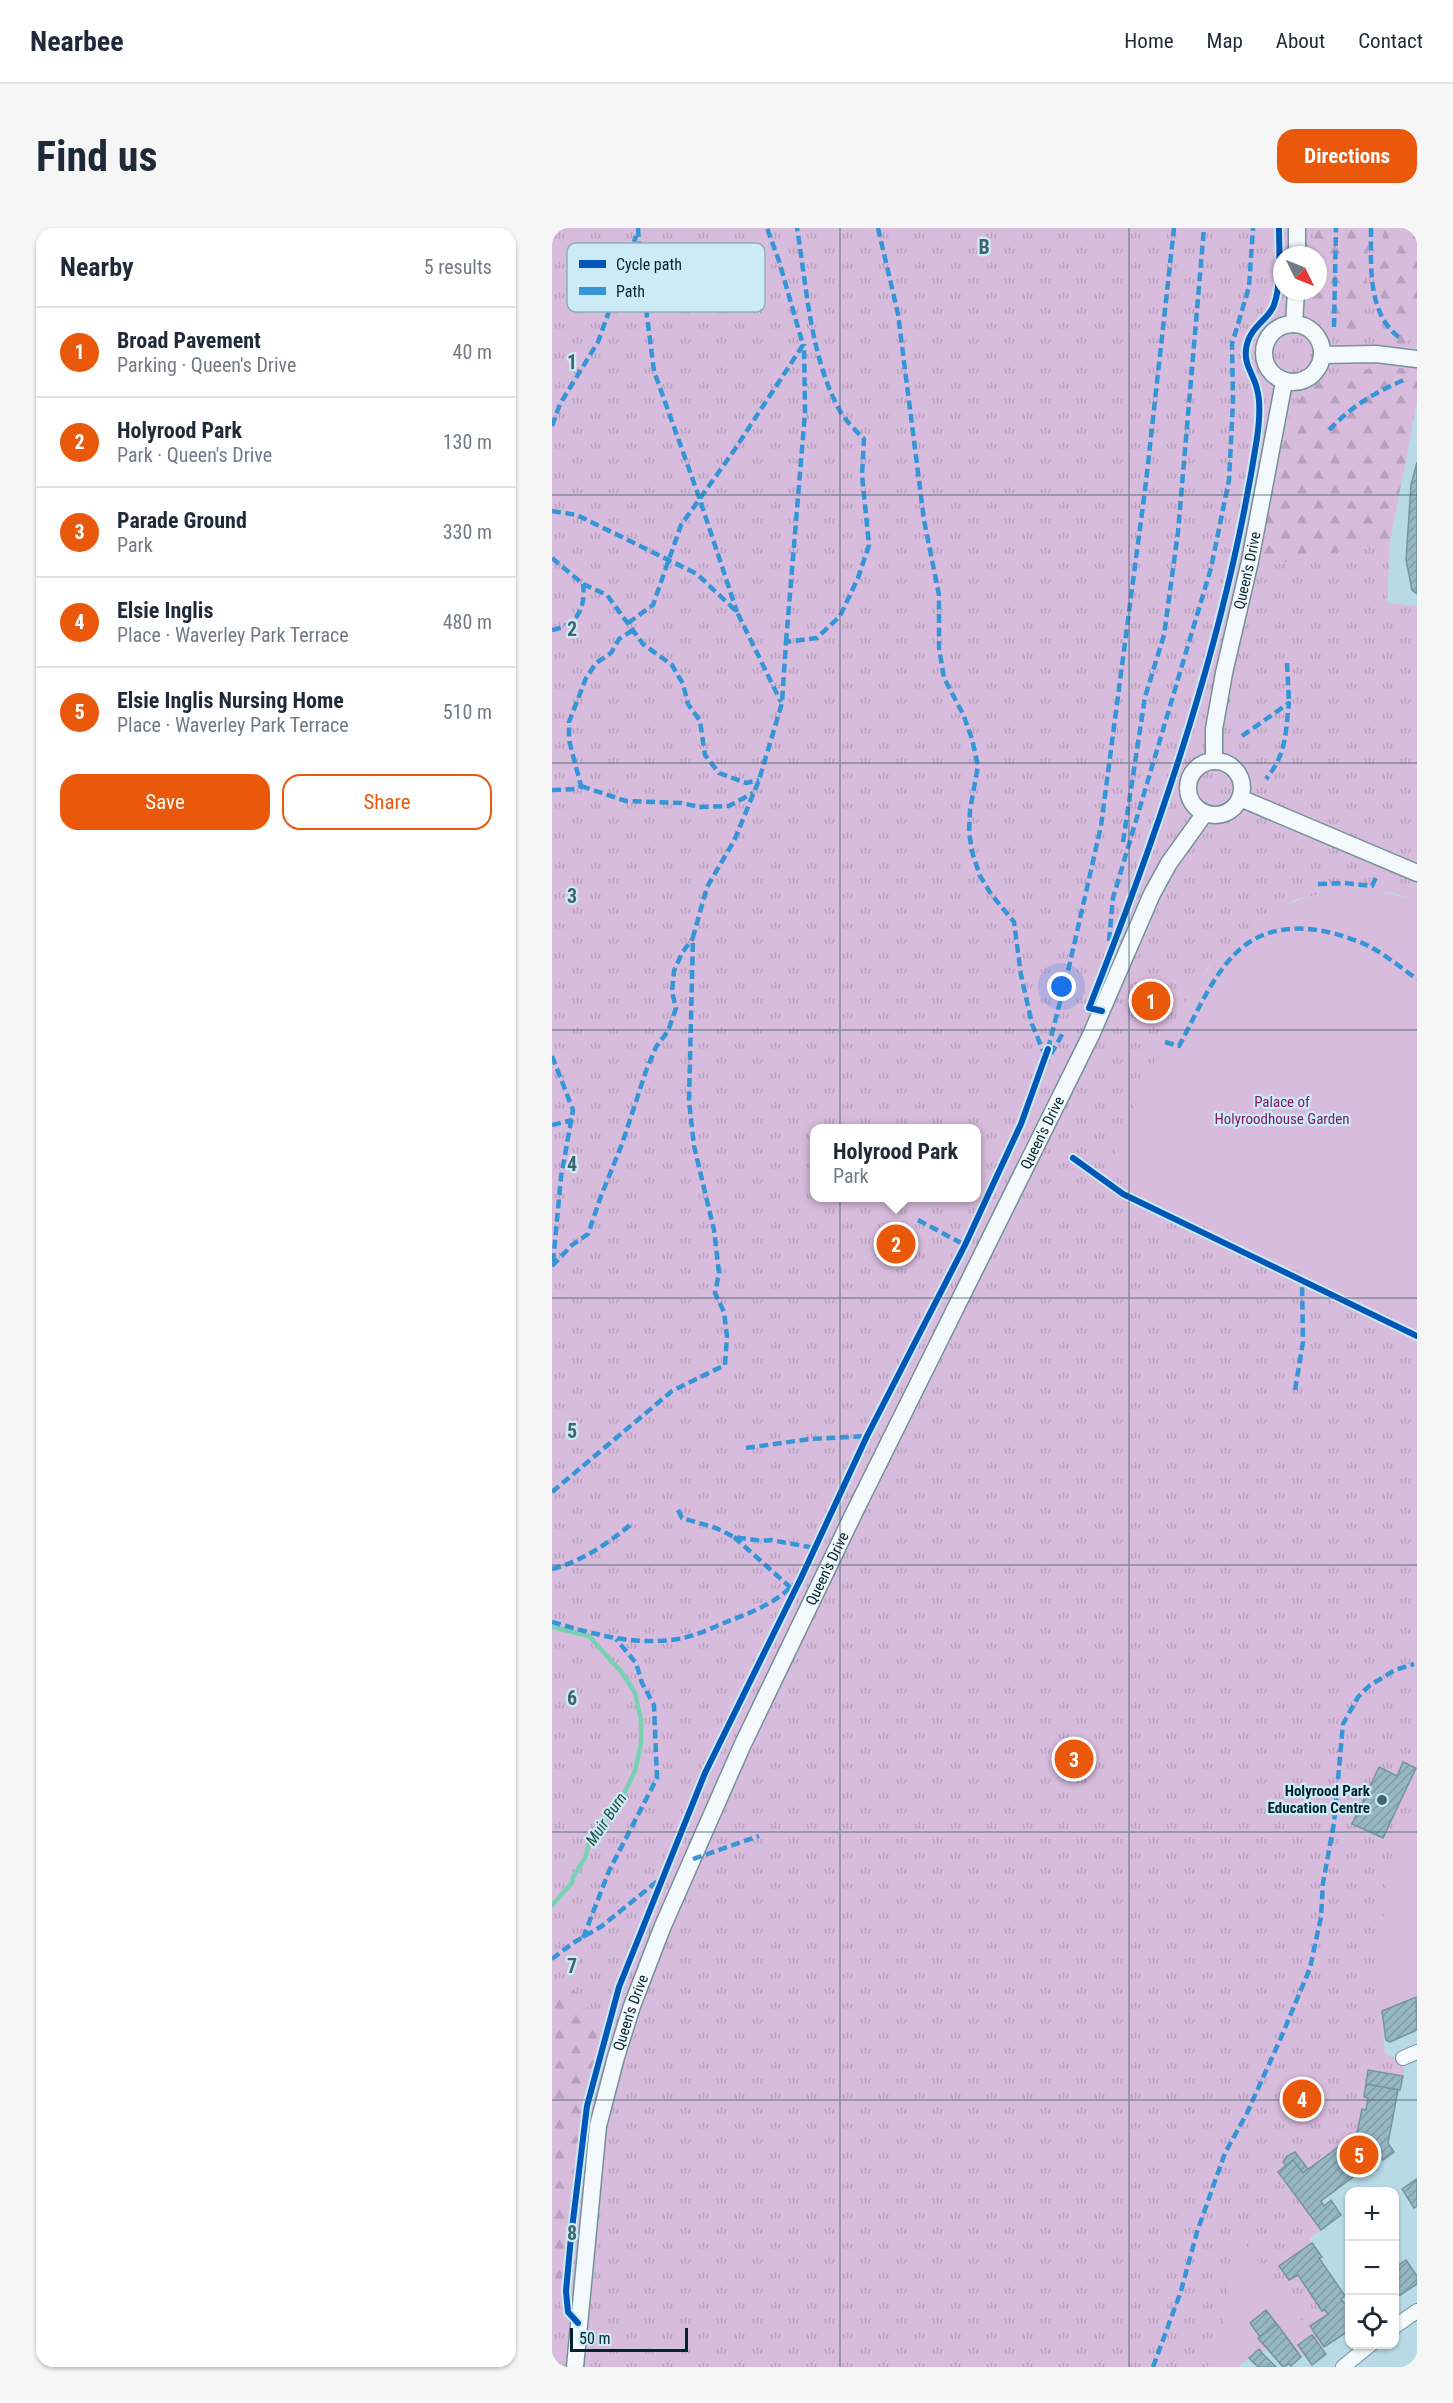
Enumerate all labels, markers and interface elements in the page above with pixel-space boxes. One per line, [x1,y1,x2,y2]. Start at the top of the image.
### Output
text: Nearbee [30,25,124,58]
text: Home [1124,29,1174,53]
text: Map [1207,29,1243,53]
text: About [1276,29,1325,53]
text: Contact [1358,29,1423,53]
button: Directions [1277,129,1417,183]
text: Find us [36,132,157,181]
text: B [978,235,990,259]
legend [567,243,765,312]
north arrow [1273,246,1327,300]
text: Nearby [60,252,134,282]
text: 5 results [424,255,492,279]
text: Cycle path [616,255,682,274]
text: Path [616,282,645,301]
text: Broad Pavement [117,328,261,353]
text: 1 [74,340,85,364]
text: 40 m [453,340,492,364]
text: 1 [567,350,577,374]
text: Parking · Queen's Drive [117,353,296,377]
text: Holyrood Park [117,418,242,443]
text: 2 [74,430,85,454]
text: 130 m [443,430,492,454]
text: Park · Queen's Drive [117,443,272,467]
text: Parade Ground [117,508,247,533]
text: 3 [74,520,85,544]
text: 330 m [443,520,492,544]
street label: Queen's Drive [1230,530,1264,611]
text: Park [117,533,153,557]
text: Elsie Inglis [117,598,213,623]
text: 4 [74,610,85,634]
text: 480 m [443,610,492,634]
text: 2 [567,617,577,641]
text: Place · Waverley Park Terrace [117,623,349,647]
text: Elsie Inglis Nursing Home [117,688,344,713]
text: 5 [74,700,85,724]
text: 510 m [443,700,492,724]
text: Place · Waverley Park Terrace [117,713,349,737]
button: Save [60,774,270,830]
button: Share [282,774,492,830]
text: 3 [567,884,577,908]
your location [1047,972,1076,1001]
pin: 1 [1132,978,1170,1024]
street label: Queen's Drive [1017,1093,1068,1172]
park label: Palace of Holyroodhouse Garden [1215,1093,1350,1128]
popup [810,1124,981,1202]
text: Holyrood Park [833,1139,958,1164]
text: 4 [567,1152,577,1176]
text: Park [833,1164,869,1188]
pin: 2 [876,1222,916,1266]
text: 5 [567,1419,577,1443]
street label: Queen's Drive [802,1529,853,1608]
text: 6 [567,1686,577,1710]
pin: 3 [1054,1736,1094,1781]
place label: Holyrood Park Education Centre [1268,1782,1371,1817]
water label: Muir Burn [582,1789,630,1849]
marker: Holyrood Park Education Centre [1375,1793,1389,1807]
text: 7 [567,1954,577,1978]
street label: Queen's Drive [610,1972,652,2053]
pin: 4 [1282,2076,1322,2122]
pin: 5 [1340,2132,1378,2178]
map controls [1345,2187,1399,2349]
button: + [1345,2187,1399,2241]
text: 8 [567,2221,577,2245]
button: − [1345,2241,1399,2295]
button: locate [1345,2295,1399,2349]
scale bar [570,2325,688,2352]
text: 50 m [579,2329,611,2348]

